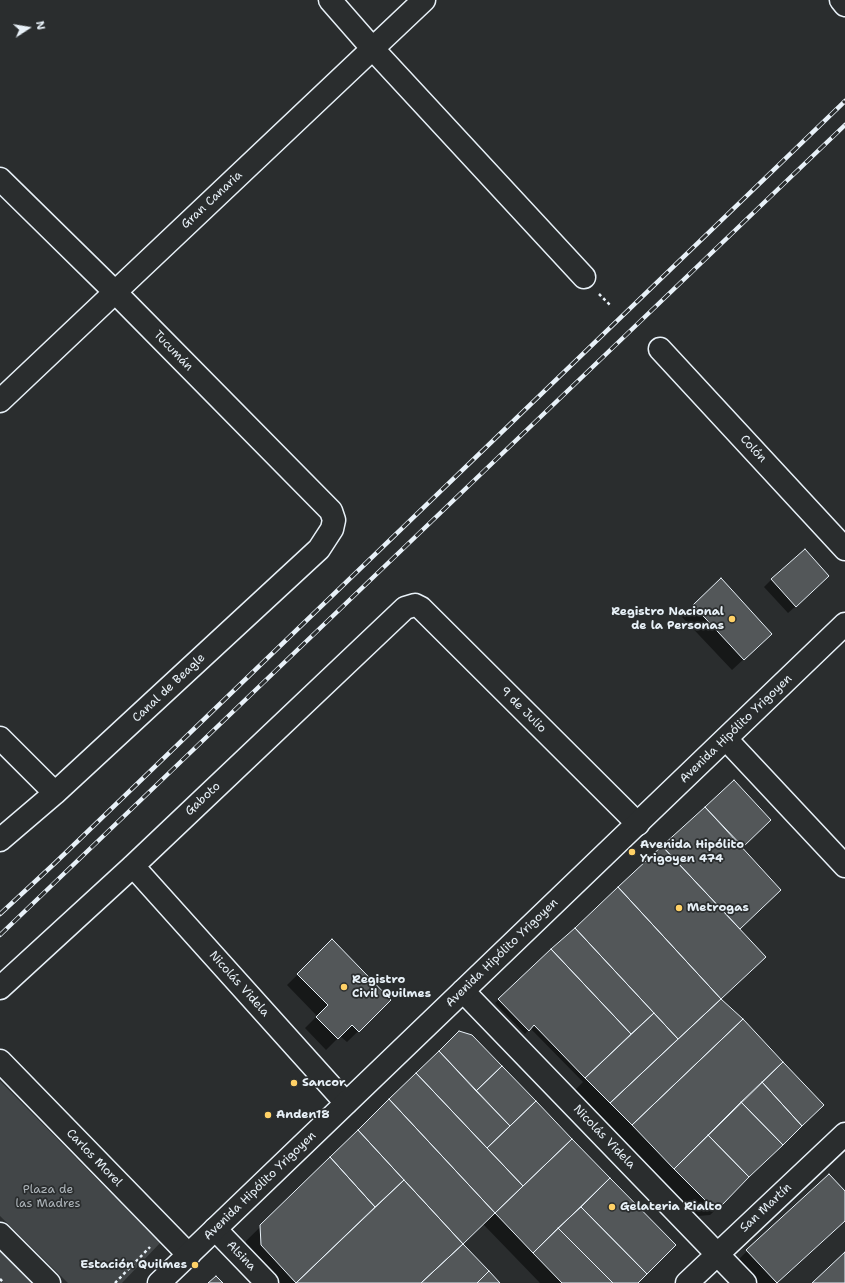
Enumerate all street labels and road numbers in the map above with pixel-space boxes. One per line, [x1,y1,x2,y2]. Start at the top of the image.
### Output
street label: Gran Canaria [179,168,245,232]
street label: Tucumán [150,328,196,374]
street label: Colón [737,432,769,466]
street label: Canal de Beagle [130,651,208,725]
street label: Avenida Hipólito Yrigoyen [677,672,795,786]
street label: 9 de Julio [497,684,549,736]
street label: Gaboto [182,779,224,819]
street label: Avenida Hipólito Yrigoyen [443,896,561,1010]
street label: Nicolás Videla [206,948,272,1020]
street label: Nicolás Videla [570,1102,638,1172]
street label: Carlos Morel [63,1126,125,1190]
street label: Avenida Hipólito Yrigoyen [201,1129,319,1243]
street label: San Martín [737,1181,795,1235]
street label: Alsina [223,1238,259,1274]

